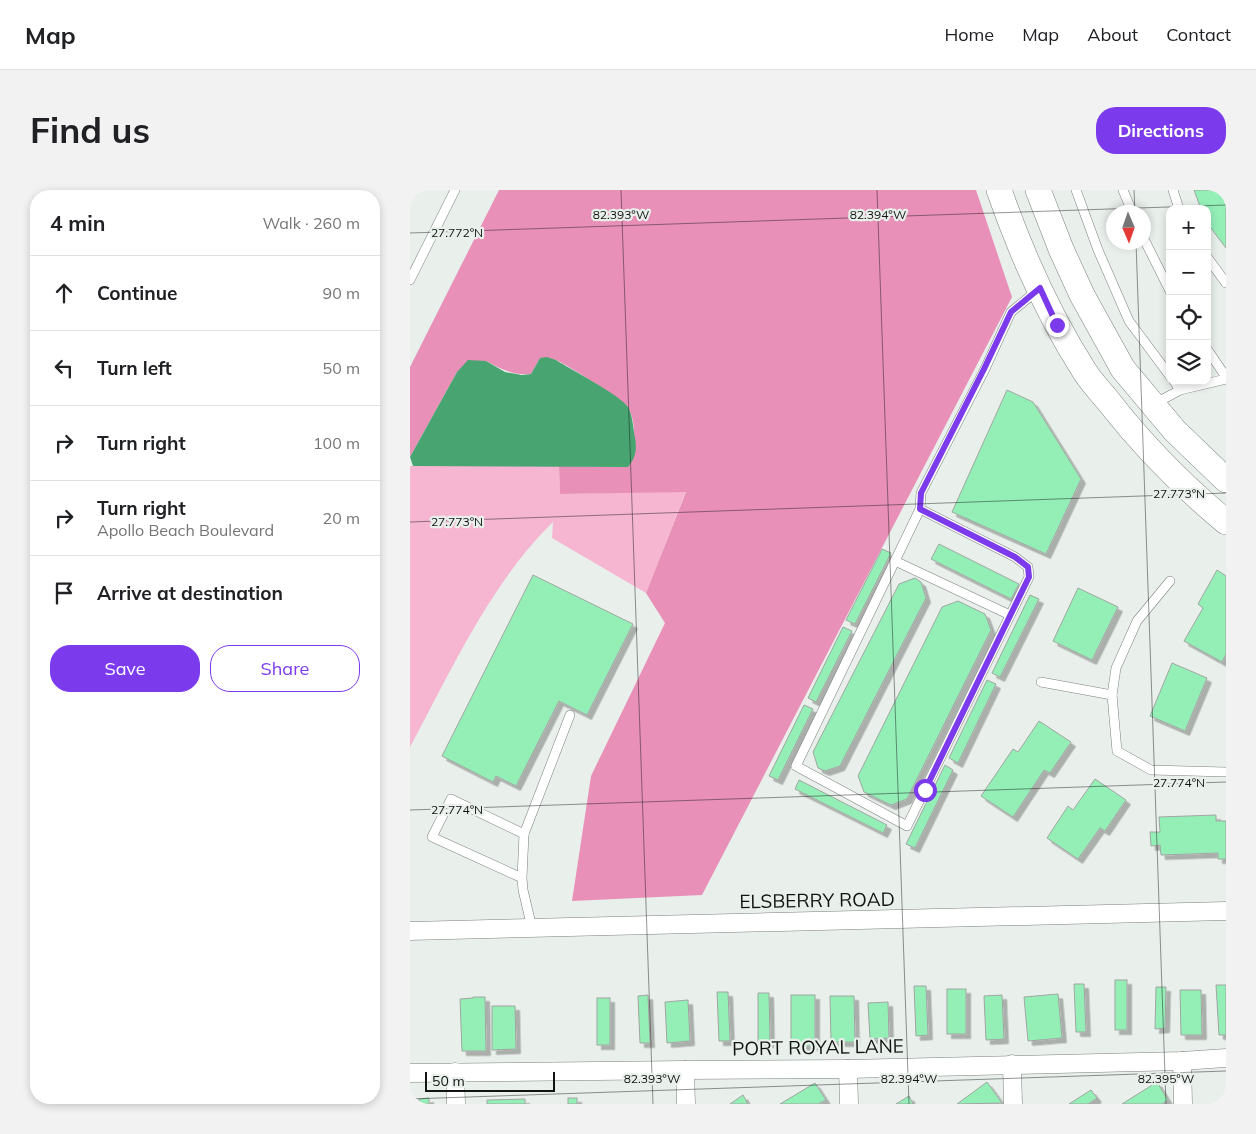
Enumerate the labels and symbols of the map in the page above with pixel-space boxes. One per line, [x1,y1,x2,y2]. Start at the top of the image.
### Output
north arrow [1106,205,1151,250]
text: 82.393°W [593,207,649,222]
text: 82.394°W [850,207,906,222]
text: 27.772°N [431,225,483,240]
route end [1046,314,1069,337]
text: 27.773°N [1153,486,1205,501]
text: 27.773°N [431,514,483,529]
text: 27.774°N [1153,775,1205,790]
route start [914,779,937,802]
text: 27.774°N [431,802,483,817]
street label: ELSBERRY ROAD [739,887,895,913]
street label: PORT ROYAL LANE [732,1034,904,1060]
scale bar [425,1069,555,1092]
text: 82.393°W [624,1071,680,1086]
text: 82.394°W [881,1071,937,1086]
text: 82.395°W [1138,1071,1194,1086]

